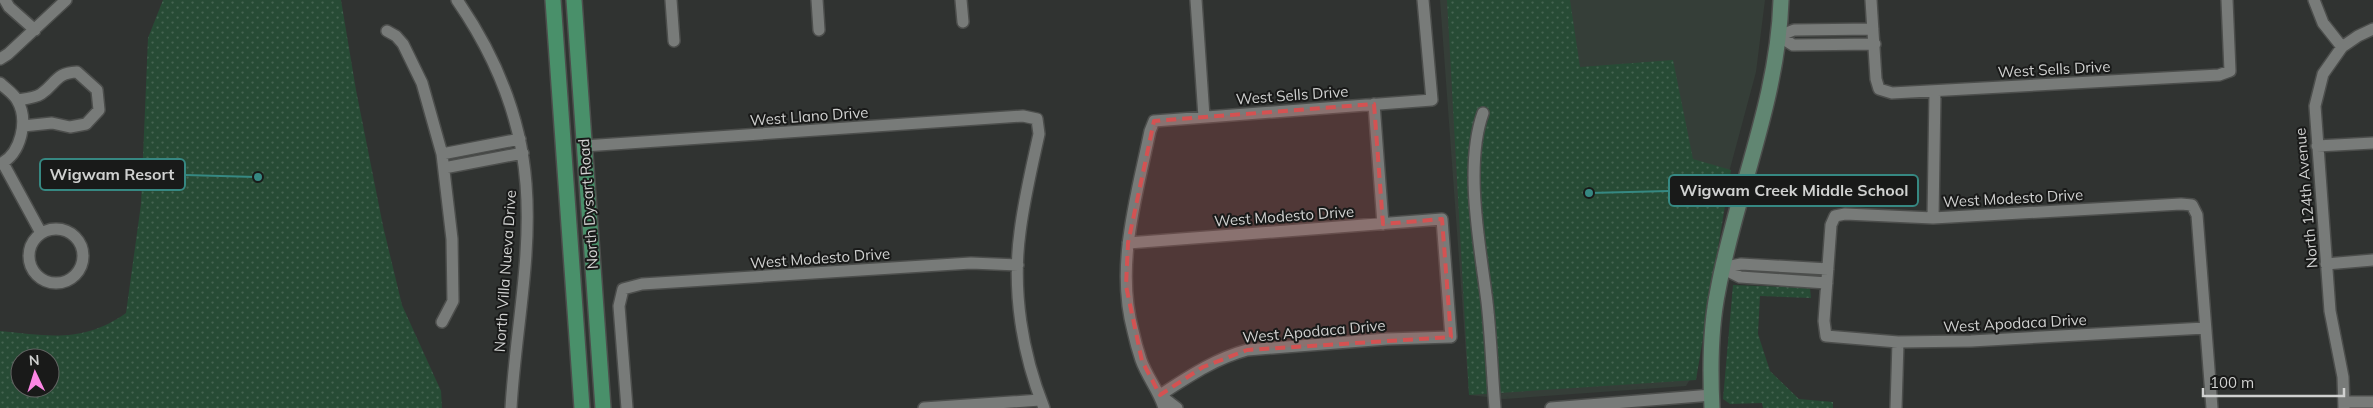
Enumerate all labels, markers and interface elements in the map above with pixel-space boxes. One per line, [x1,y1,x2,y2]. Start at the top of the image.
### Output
street label: West Sells Drive [1997,57,2111,81]
street label: West Sells Drive [1235,82,1349,108]
street label: West Llano Drive [749,102,869,130]
street label: North 124th Avenue [2290,127,2322,269]
street label: North Dysart Road [574,138,602,270]
callout: Wigwam Resort [40,159,185,190]
text: Wigwam Resort [50,164,174,184]
callout: Wigwam Creek Middle School [1669,175,1918,206]
text: Wigwam Creek Middle School [1679,180,1909,200]
street label: West Modesto Drive [1942,185,2084,211]
street label: North Villa Nueva Drive [490,189,520,353]
street label: West Modesto Drive [1213,202,1355,230]
street label: West Modesto Drive [749,244,891,272]
street label: West Apodaca Drive [1943,310,2087,336]
street label: West Apodaca Drive [1242,315,1386,347]
north arrow [10,348,60,398]
text: N [28,351,40,369]
scale bar [2203,366,2344,398]
text: 100 m [2210,373,2254,392]

